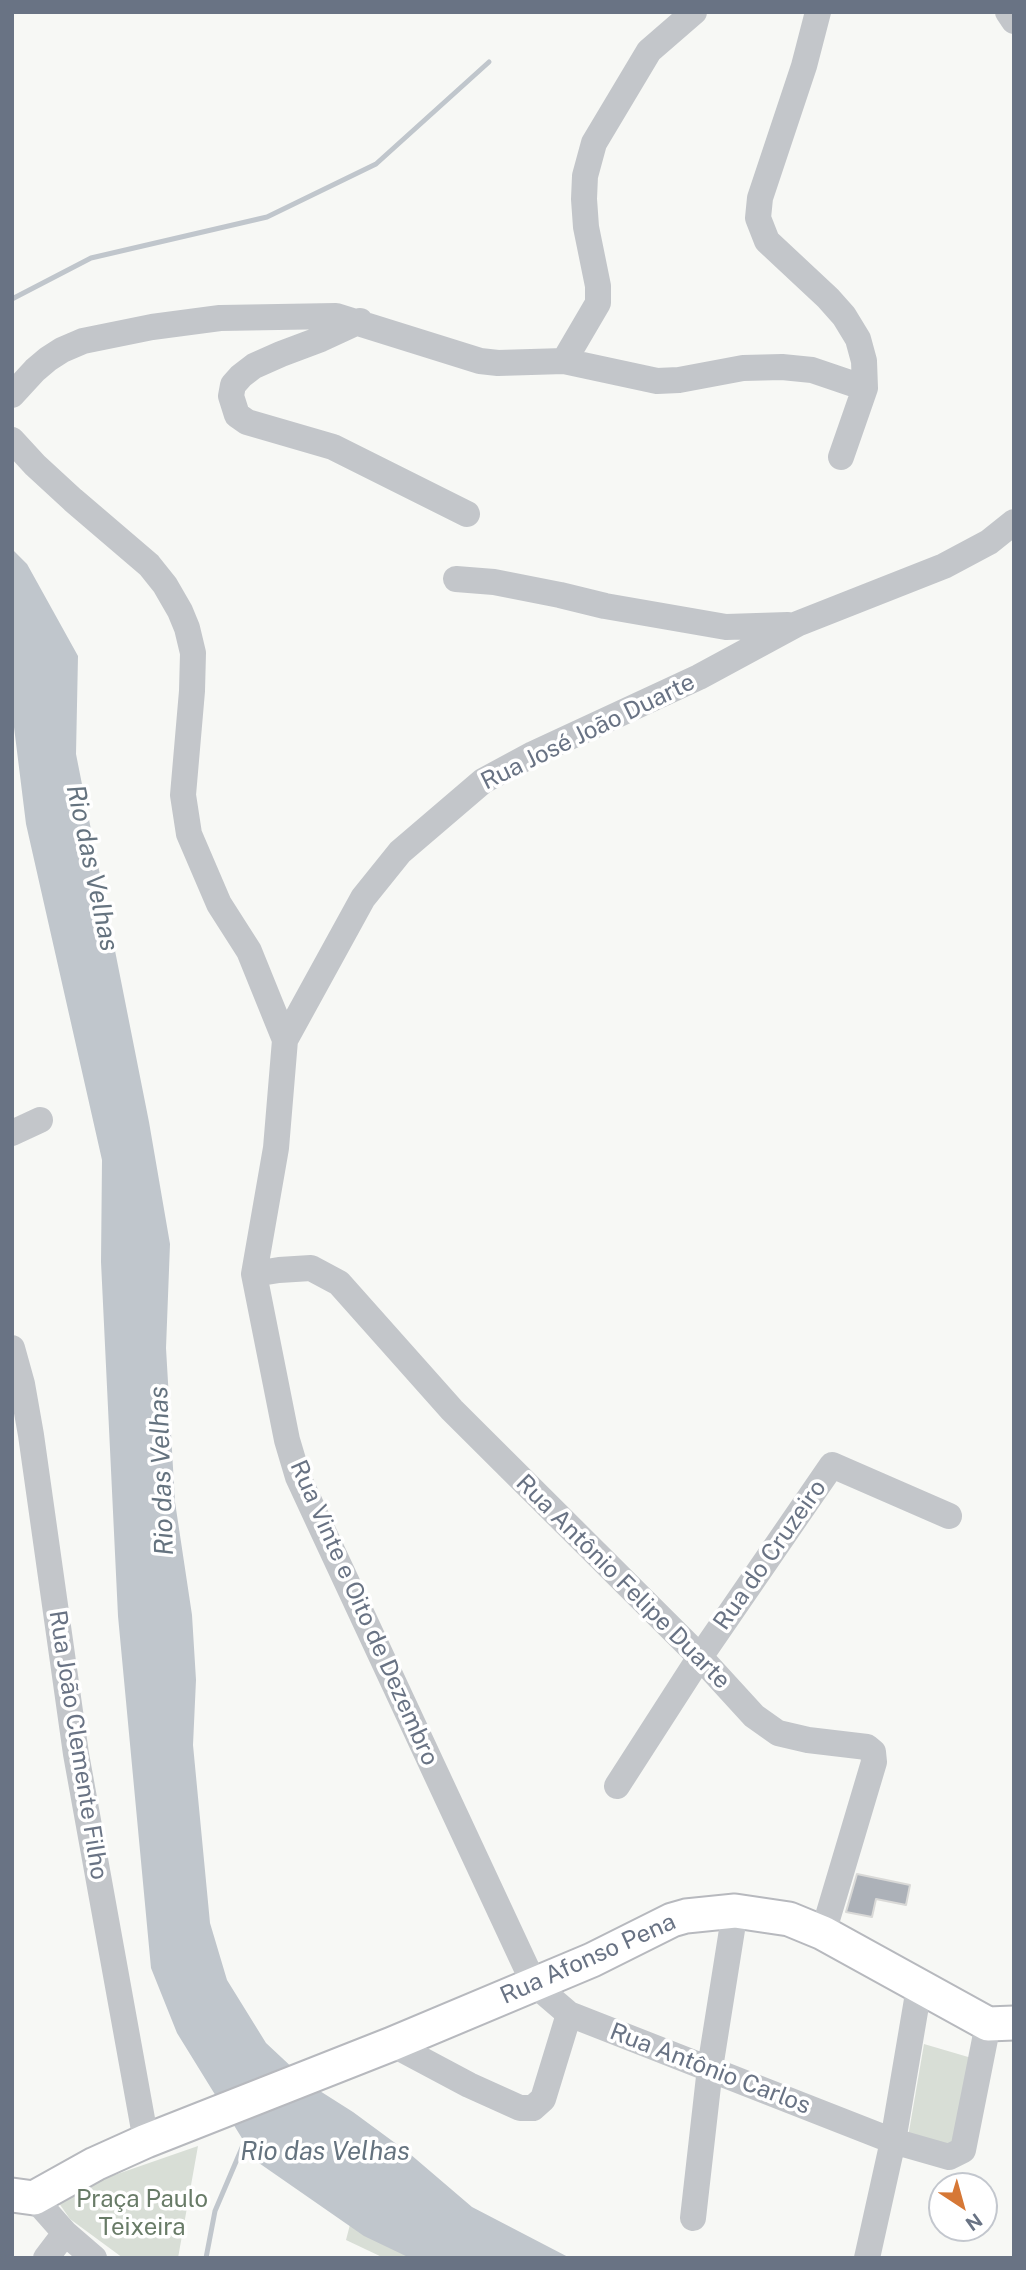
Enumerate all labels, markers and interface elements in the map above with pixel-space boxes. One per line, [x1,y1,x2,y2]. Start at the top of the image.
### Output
street label: Rua José João Duarte [476,668,700,796]
water label: Rio das Velhas [59,782,125,954]
water label: Rio das Velhas [143,1386,181,1556]
street label: Rua Vinte e Oito de Dezembro [284,1456,444,1770]
street label: Rua Antônio Felipe Duarte [510,1469,736,1695]
street label: Rua do Cruzeiro [708,1474,832,1636]
street label: Rua João Clemente Filho [42,1608,114,1882]
street label: Rua Afonso Pena [496,1907,680,2011]
street label: Rua Antônio Carlos [606,2017,814,2121]
water label: Rio das Velhas [240,2136,410,2168]
north arrow [928,2172,998,2242]
park label: Praça Paulo Teixeira [76,2186,208,2242]
text: N [962,2209,987,2236]

